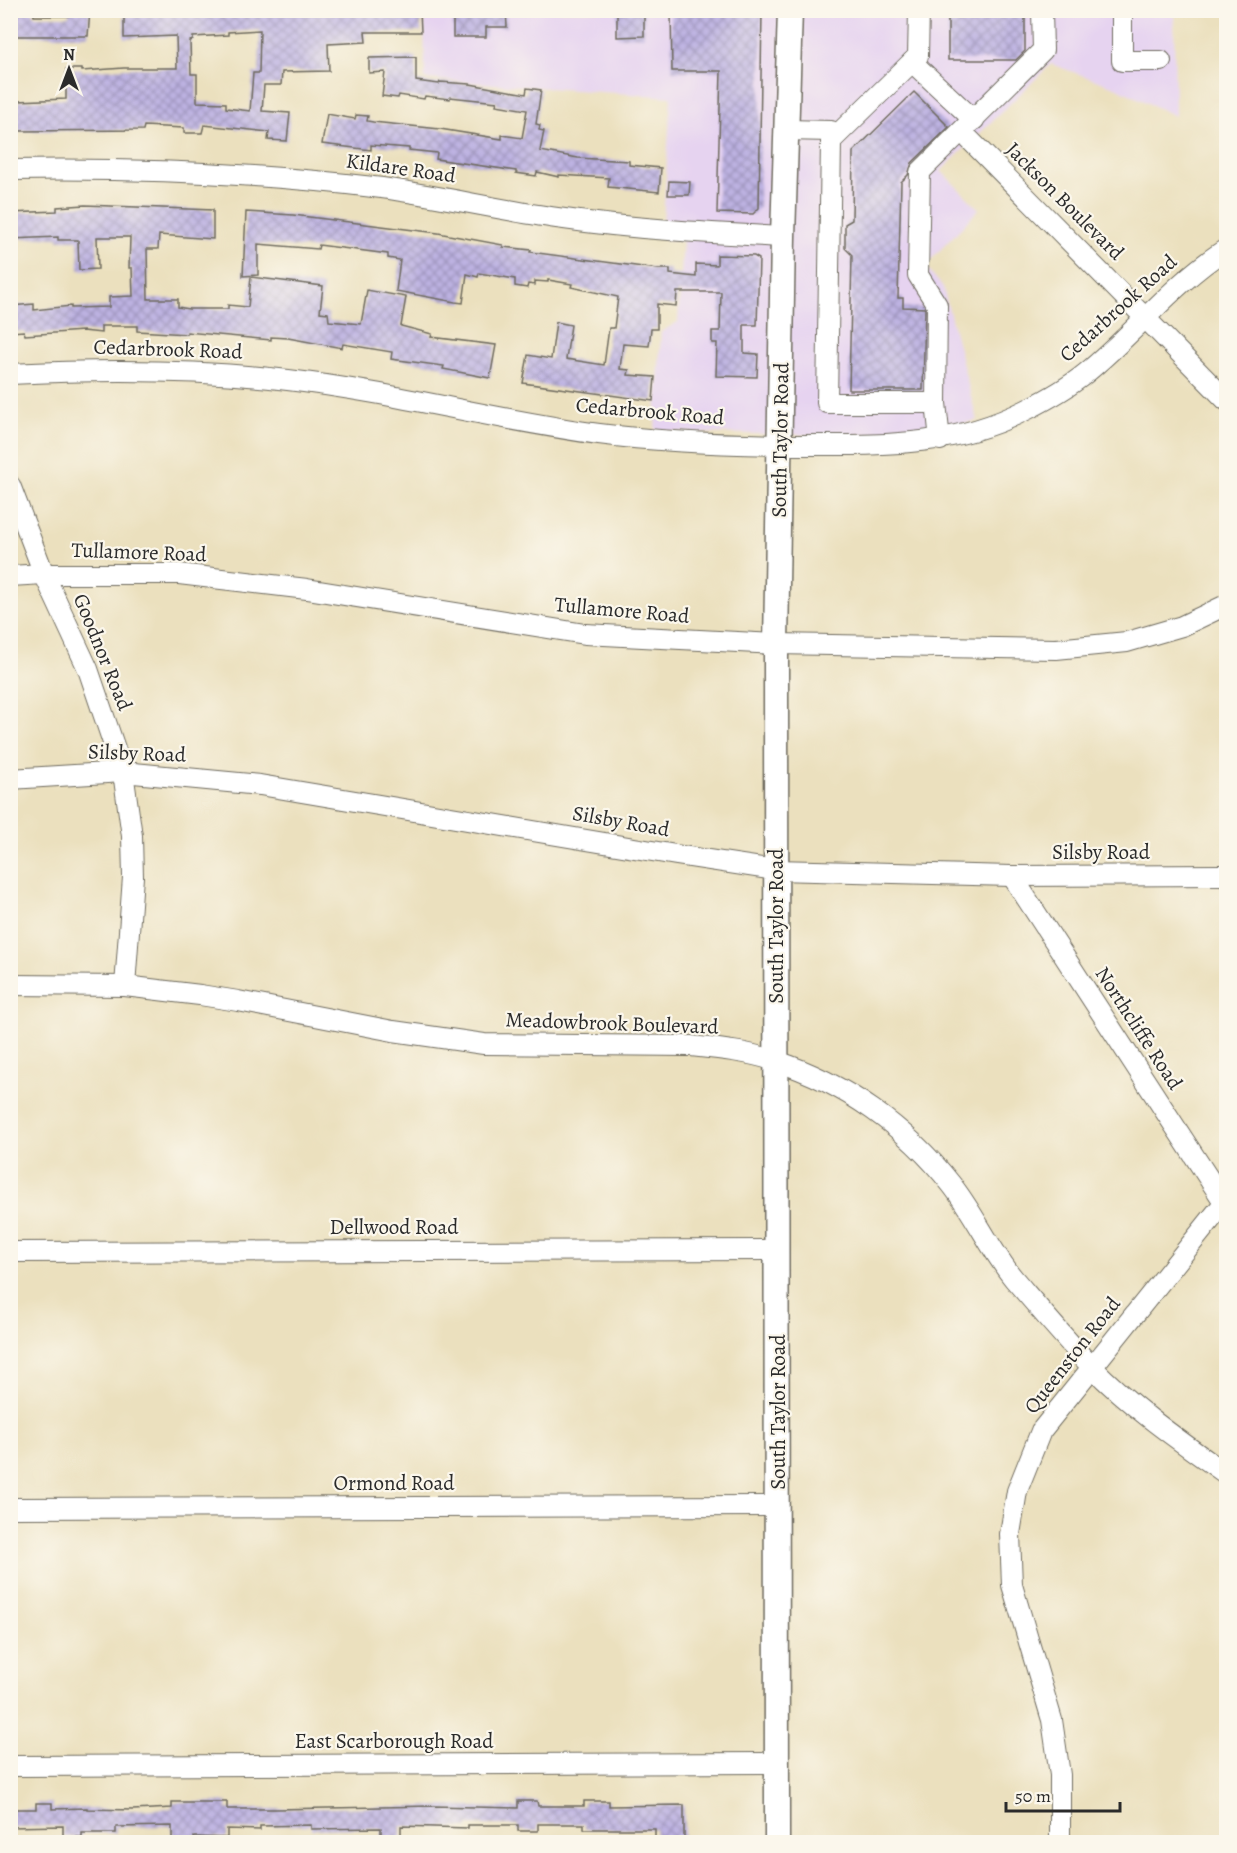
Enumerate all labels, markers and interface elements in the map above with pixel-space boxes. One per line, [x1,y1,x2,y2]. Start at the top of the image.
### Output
north arrow [39,39,99,99]
text: N [63,44,75,66]
street label: Jackson Boulevard [1000,136,1131,267]
street label: Kildare Road [344,146,458,190]
street label: Cedarbrook Road [1053,247,1183,368]
street label: Cedarbrook Road [93,332,244,366]
street label: South Taylor Road [765,361,795,518]
street label: Cedarbrook Road [575,391,726,432]
street label: Tullamore Road [71,536,208,568]
street label: Goodnor Road [67,589,139,715]
street label: Tullamore Road [553,590,691,630]
street label: Silsby Road [88,737,187,769]
street label: Silsby Road [570,799,672,843]
street label: Silsby Road [1052,838,1151,866]
street label: South Taylor Road [762,848,790,1004]
street label: Northcliffe Road [1089,961,1190,1096]
street label: Meadowbrook Boulevard [505,1005,720,1041]
street label: Dellwood Road [330,1213,459,1241]
street label: Queenston Road [1017,1290,1127,1419]
street label: South Taylor Road [764,1334,792,1490]
street label: Ormond Road [333,1469,455,1497]
street label: East Scarborough Road [295,1727,494,1755]
scale bar [1006,1775,1120,1813]
text: 50 m [1015,1784,1051,1808]

